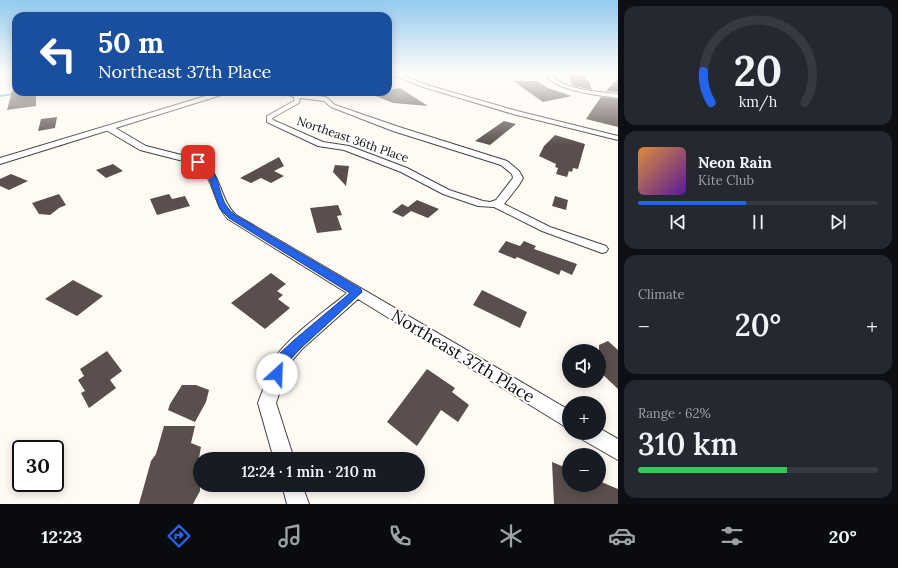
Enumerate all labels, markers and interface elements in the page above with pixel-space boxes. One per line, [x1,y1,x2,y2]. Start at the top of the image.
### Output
text: 50 m [98,25,164,61]
icon: left [32,28,84,80]
text: 20 [734,44,782,97]
text: Northeast 37th Place [98,60,271,83]
text: km/h [739,93,778,112]
street label: Northeast 36th Place [295,113,411,165]
pin [181,145,215,179]
icon: arrive [187,151,209,173]
text: Neon Rain [698,153,772,172]
text: Kite Club [698,172,754,189]
icon: previous [667,211,689,233]
icon: pause [747,211,769,233]
icon: next [827,211,849,233]
text: Climate [638,286,685,303]
street label: Northeast 37th Place [387,304,539,408]
text: 20° [735,306,781,344]
text: − [638,312,650,340]
text: + [866,312,878,340]
map controls [562,344,606,492]
button: sound [562,344,606,388]
position arrow [256,353,298,395]
button: + [562,396,606,440]
text: Range · 62% [638,405,711,422]
text: 310 km [638,425,738,463]
speed limit sign: 30 [12,440,64,492]
button: − [562,448,606,492]
text: 12:24 · 1 min · 210 m [241,462,377,481]
icon: directions [165,522,193,550]
icon: music [276,522,304,550]
icon: phone [386,522,414,550]
icon: climate [497,522,525,550]
icon: car [608,522,636,550]
icon: filters [718,522,746,550]
text: 12:23 [41,525,82,548]
text: 20° [829,525,857,548]

